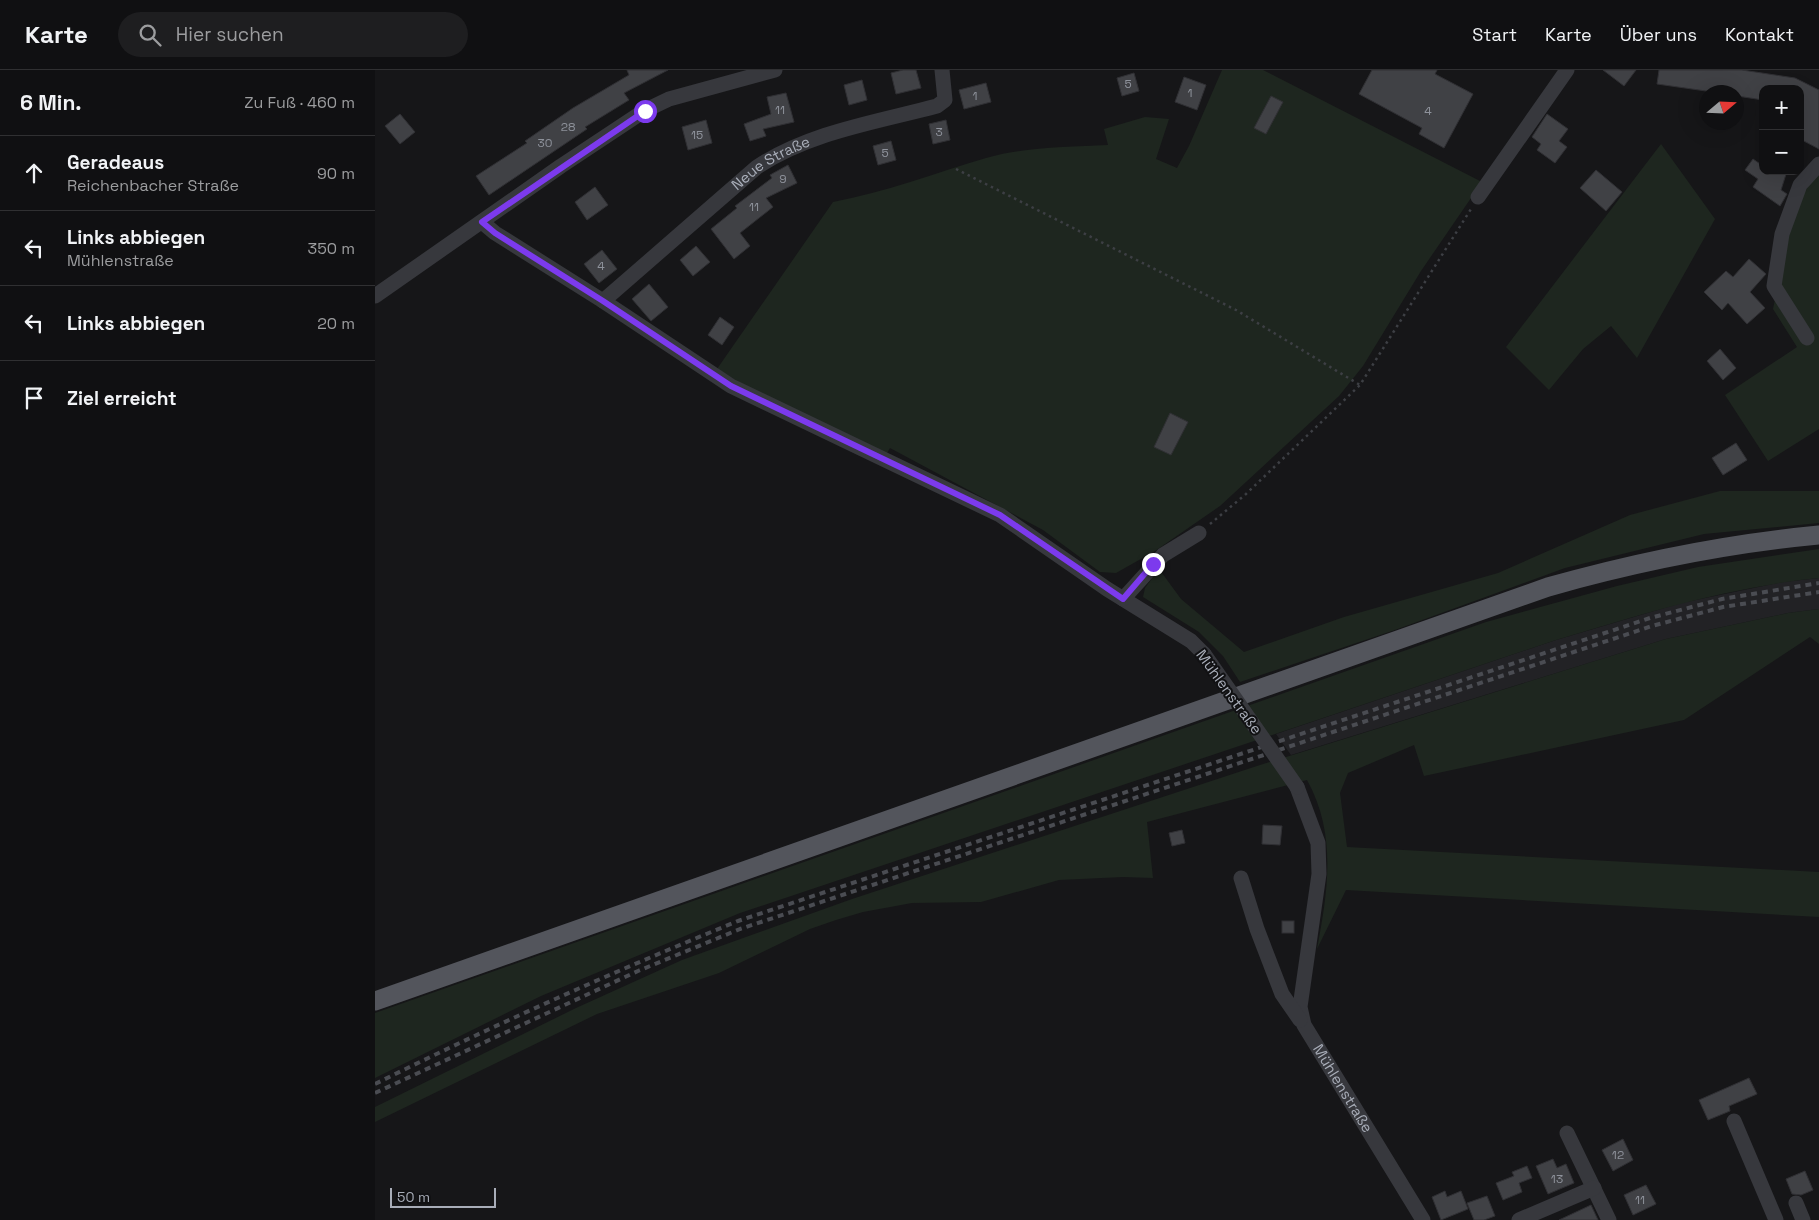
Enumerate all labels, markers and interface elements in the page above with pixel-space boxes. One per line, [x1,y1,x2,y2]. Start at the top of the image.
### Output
search box [118,12,468,57]
text: Karte [25,19,88,50]
icon: search [136,21,164,49]
text: Hier suchen [176,22,284,47]
text: Start [1472,23,1517,46]
text: Karte [1545,23,1592,46]
text: Über uns [1620,23,1697,46]
text: Kontakt [1725,23,1794,46]
house number: 5 [1124,76,1132,92]
house number: 1 [1187,85,1193,101]
north arrow [1699,85,1744,130]
map controls [1759,85,1804,175]
button: + [1759,85,1804,130]
house number: 1 [972,88,978,104]
text: 6 Min. [20,89,82,116]
text: Zu Fuß · 460 m [244,92,355,113]
route start [634,100,657,123]
house number: 11 [775,102,785,118]
house number: 4 [1424,103,1432,119]
house number: 28 [561,119,575,135]
house number: 3 [935,124,943,140]
house number: 15 [691,127,703,143]
button: − [1759,130,1804,175]
street label: Neue Straße [727,132,813,194]
house number: 30 [538,135,552,151]
house number: 5 [881,145,889,161]
text: Geradeaus [67,150,164,175]
icon: ahead [20,159,48,187]
text: 90 m [317,163,355,184]
house number: 9 [779,171,787,187]
text: Reichenbacher Straße [67,175,239,196]
house number: 11 [749,199,759,215]
text: Links abbiegen [67,225,205,250]
icon: left [20,234,48,262]
text: 350 m [308,238,355,259]
text: Mühlenstraße [67,250,174,271]
house number: 4 [597,258,605,274]
icon: left [20,309,48,337]
text: Links abbiegen [67,311,205,336]
text: 20 m [317,313,355,334]
icon: arrive [20,384,48,412]
text: Ziel erreicht [67,386,177,411]
route end [1142,553,1165,576]
street label: Mühlenstraße [1192,646,1267,738]
street label: Mühlenstraße [1309,1041,1377,1136]
house number: 12 [1612,1147,1624,1163]
house number: 13 [1551,1171,1563,1187]
scale bar [390,1185,496,1208]
text: 50 m [397,1188,430,1206]
house number: 11 [1635,1192,1645,1208]

